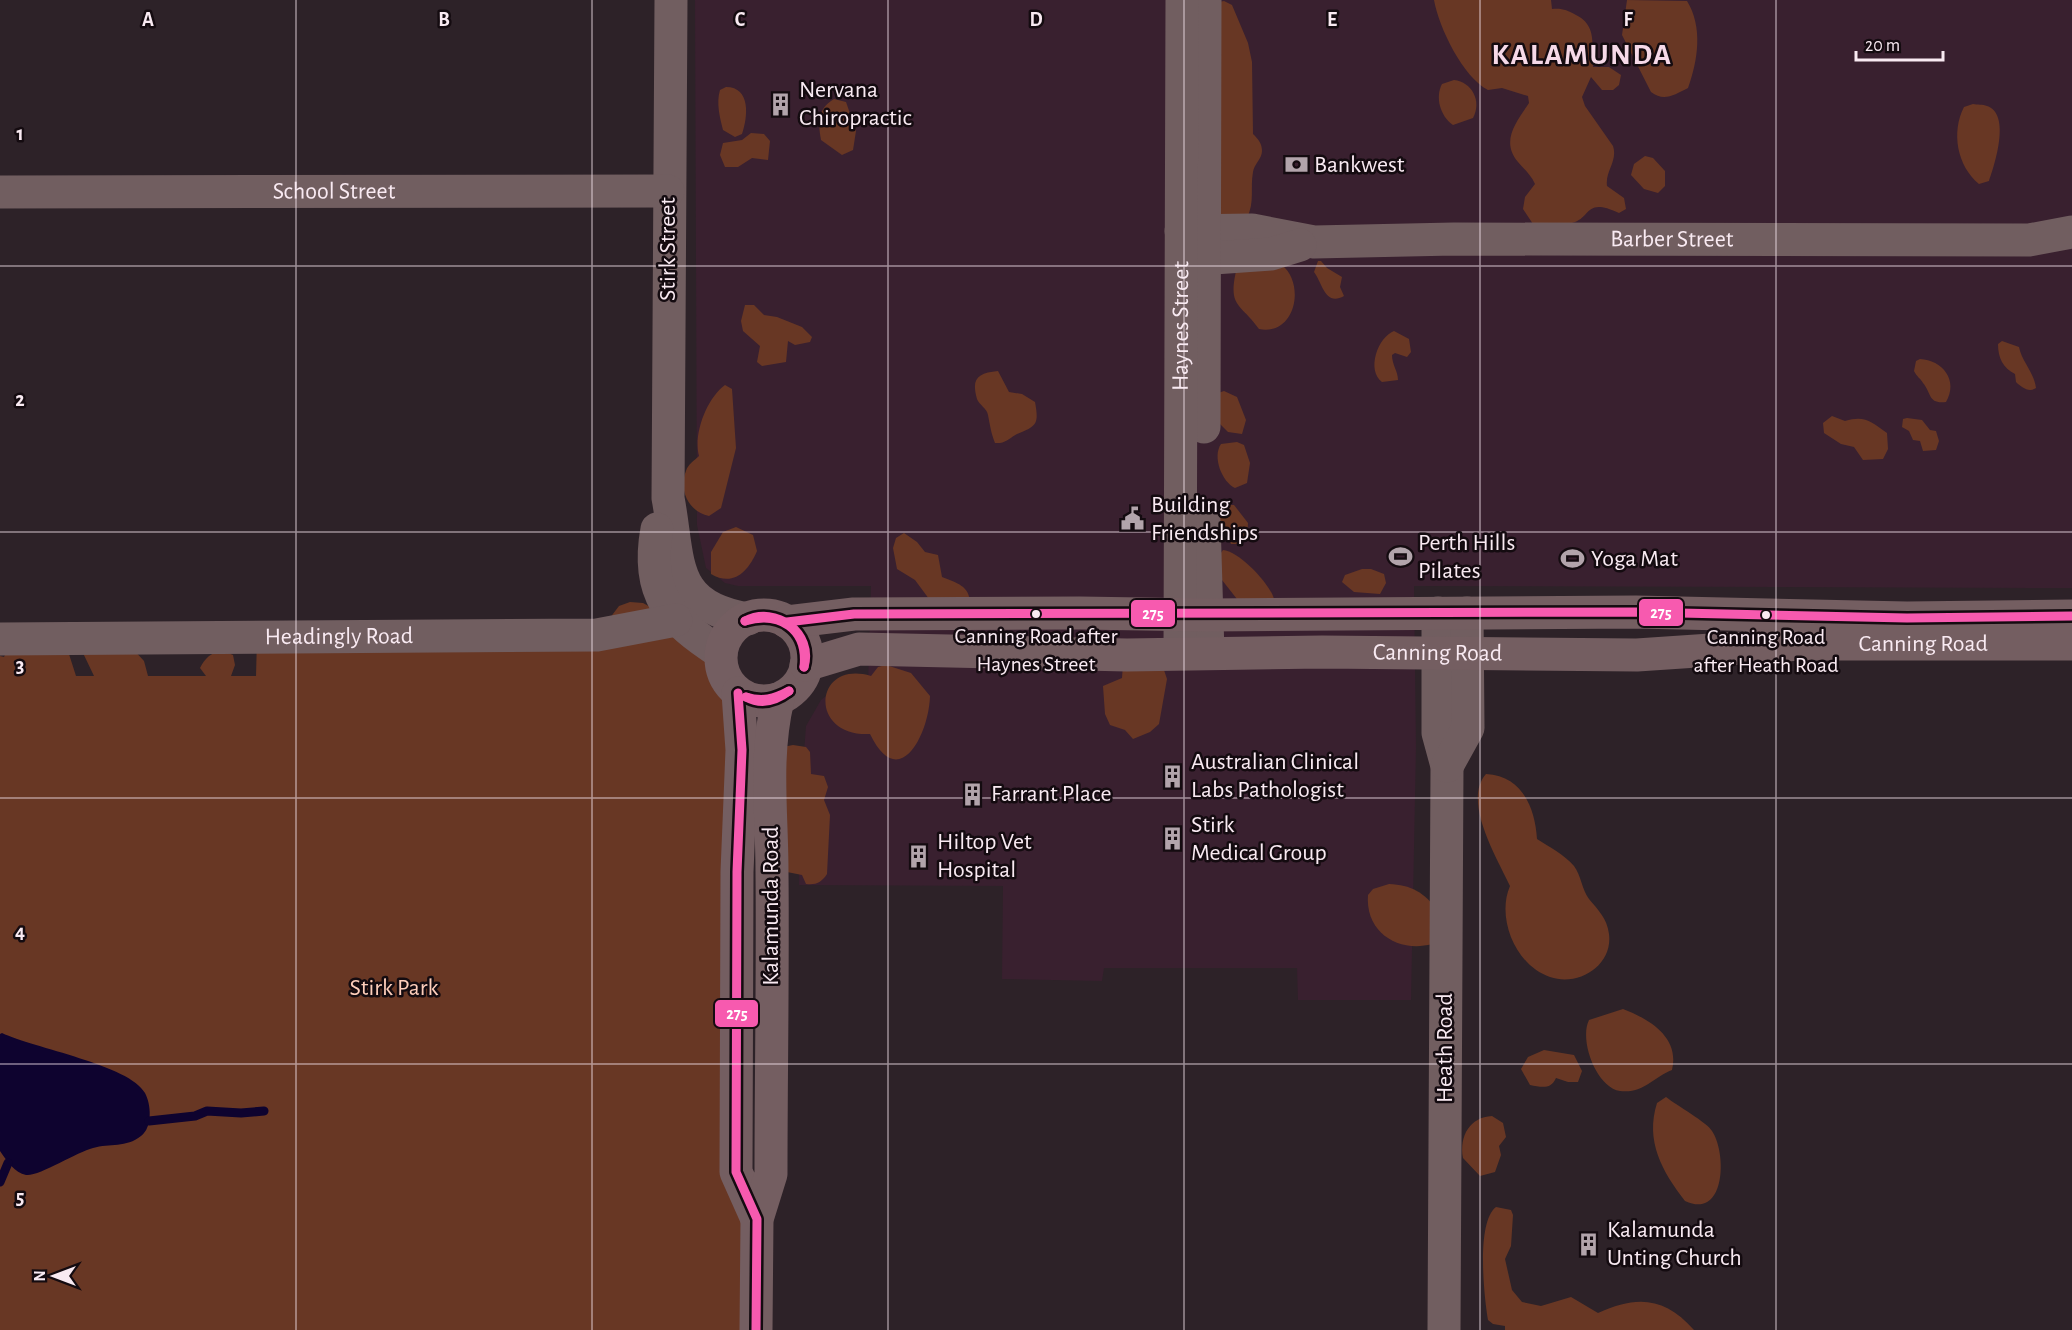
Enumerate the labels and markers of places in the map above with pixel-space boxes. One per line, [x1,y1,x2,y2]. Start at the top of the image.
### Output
place label: Nervana Chiropractic [799,78,912,130]
building icon: Nervana Chiropractic [768,91,794,117]
bank icon: Bankwest [1283,152,1309,178]
place label: Bankwest [1314,153,1405,177]
place label: Building Friendships [1151,493,1258,545]
public building icon: Building Friendships [1120,506,1146,532]
place label: Perth Hills Pilates [1418,531,1515,583]
sports icon: Perth Hills Pilates [1387,544,1413,570]
sports icon: Yoga Mat [1560,546,1586,572]
place label: Yoga Mat [1591,547,1678,571]
marker: Canning Road after Haynes Street [1030,608,1042,620]
marker: Canning Road after Heath Road [1760,609,1772,621]
place label: Canning Road after Haynes Street [954,625,1118,675]
place label: Canning Road after Heath Road [1693,626,1839,676]
place label: Australian Clinical Labs Pathologist [1191,750,1359,802]
building icon: Australian Clinical Labs Pathologist [1160,763,1186,789]
building icon: Farrant Place [960,781,986,807]
place label: Farrant Place [991,782,1111,806]
place label: Stirk Medical Group [1191,813,1327,865]
building icon: Stirk Medical Group [1160,826,1186,852]
place label: Hiltop Vet Hospital [937,830,1032,882]
building icon: Hiltop Vet Hospital [906,843,932,869]
place label: Kalamunda Unting Church [1607,1218,1742,1270]
building icon: Kalamunda Unting Church [1576,1231,1602,1257]

